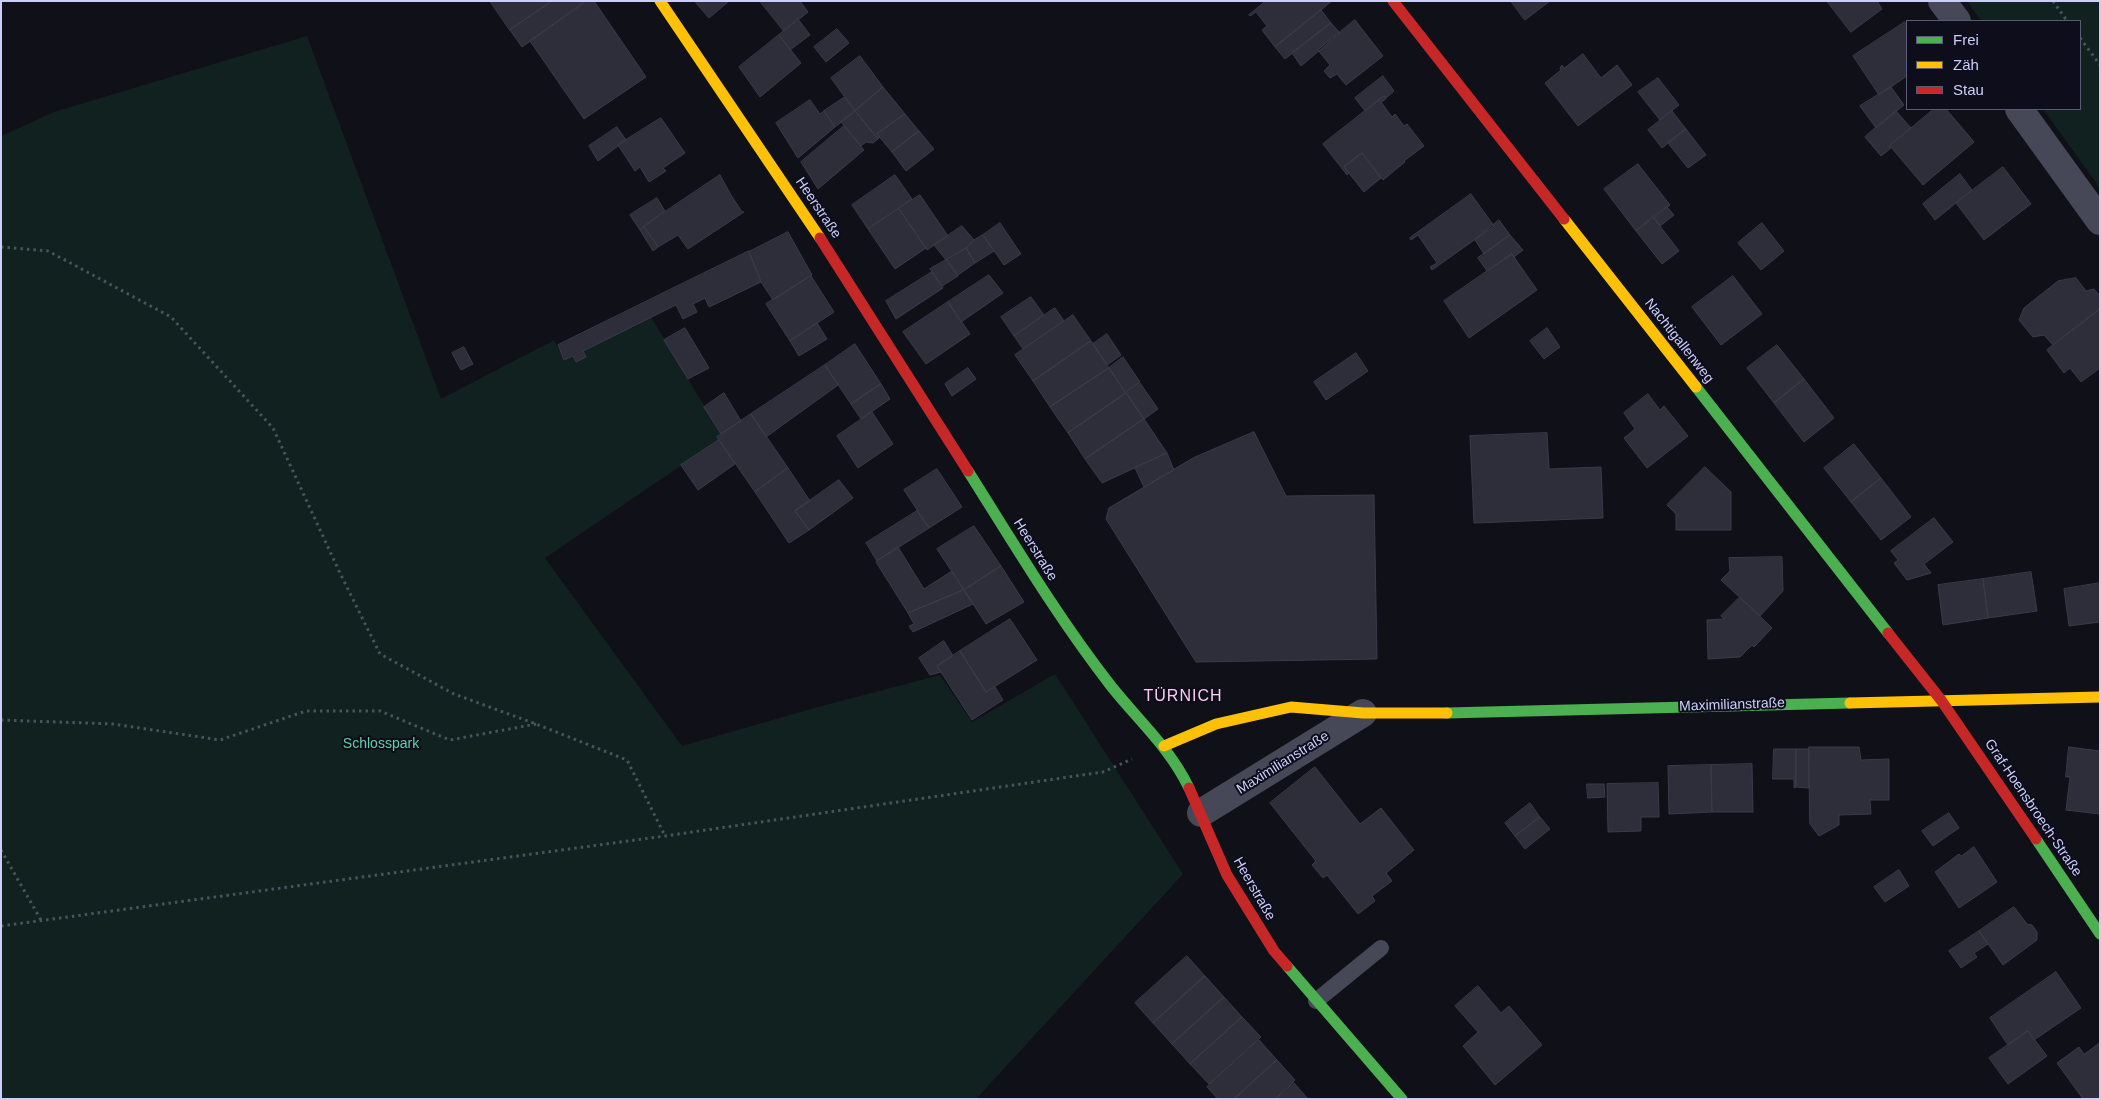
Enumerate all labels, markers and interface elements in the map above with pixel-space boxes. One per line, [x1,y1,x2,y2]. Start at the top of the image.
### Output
legend [1906,20,2081,110]
text: Frei [1953,31,1979,48]
text: Zäh [1953,56,1979,73]
text: Stau [1953,81,1984,98]
street label: Heerstraße [791,174,845,242]
street label: Nachtigallenweg [1641,295,1717,387]
street label: Heerstraße [1009,516,1061,584]
district label: TÜRNICH [1143,687,1223,707]
street label: Maximilianstraße [1679,695,1785,715]
street label: Maximilianstraße [1234,728,1332,798]
park label: Schlosspark [343,736,419,752]
street label: Graf-Hoensbroech-Straße [1981,736,2085,880]
street label: Heerstraße [1229,854,1279,924]

